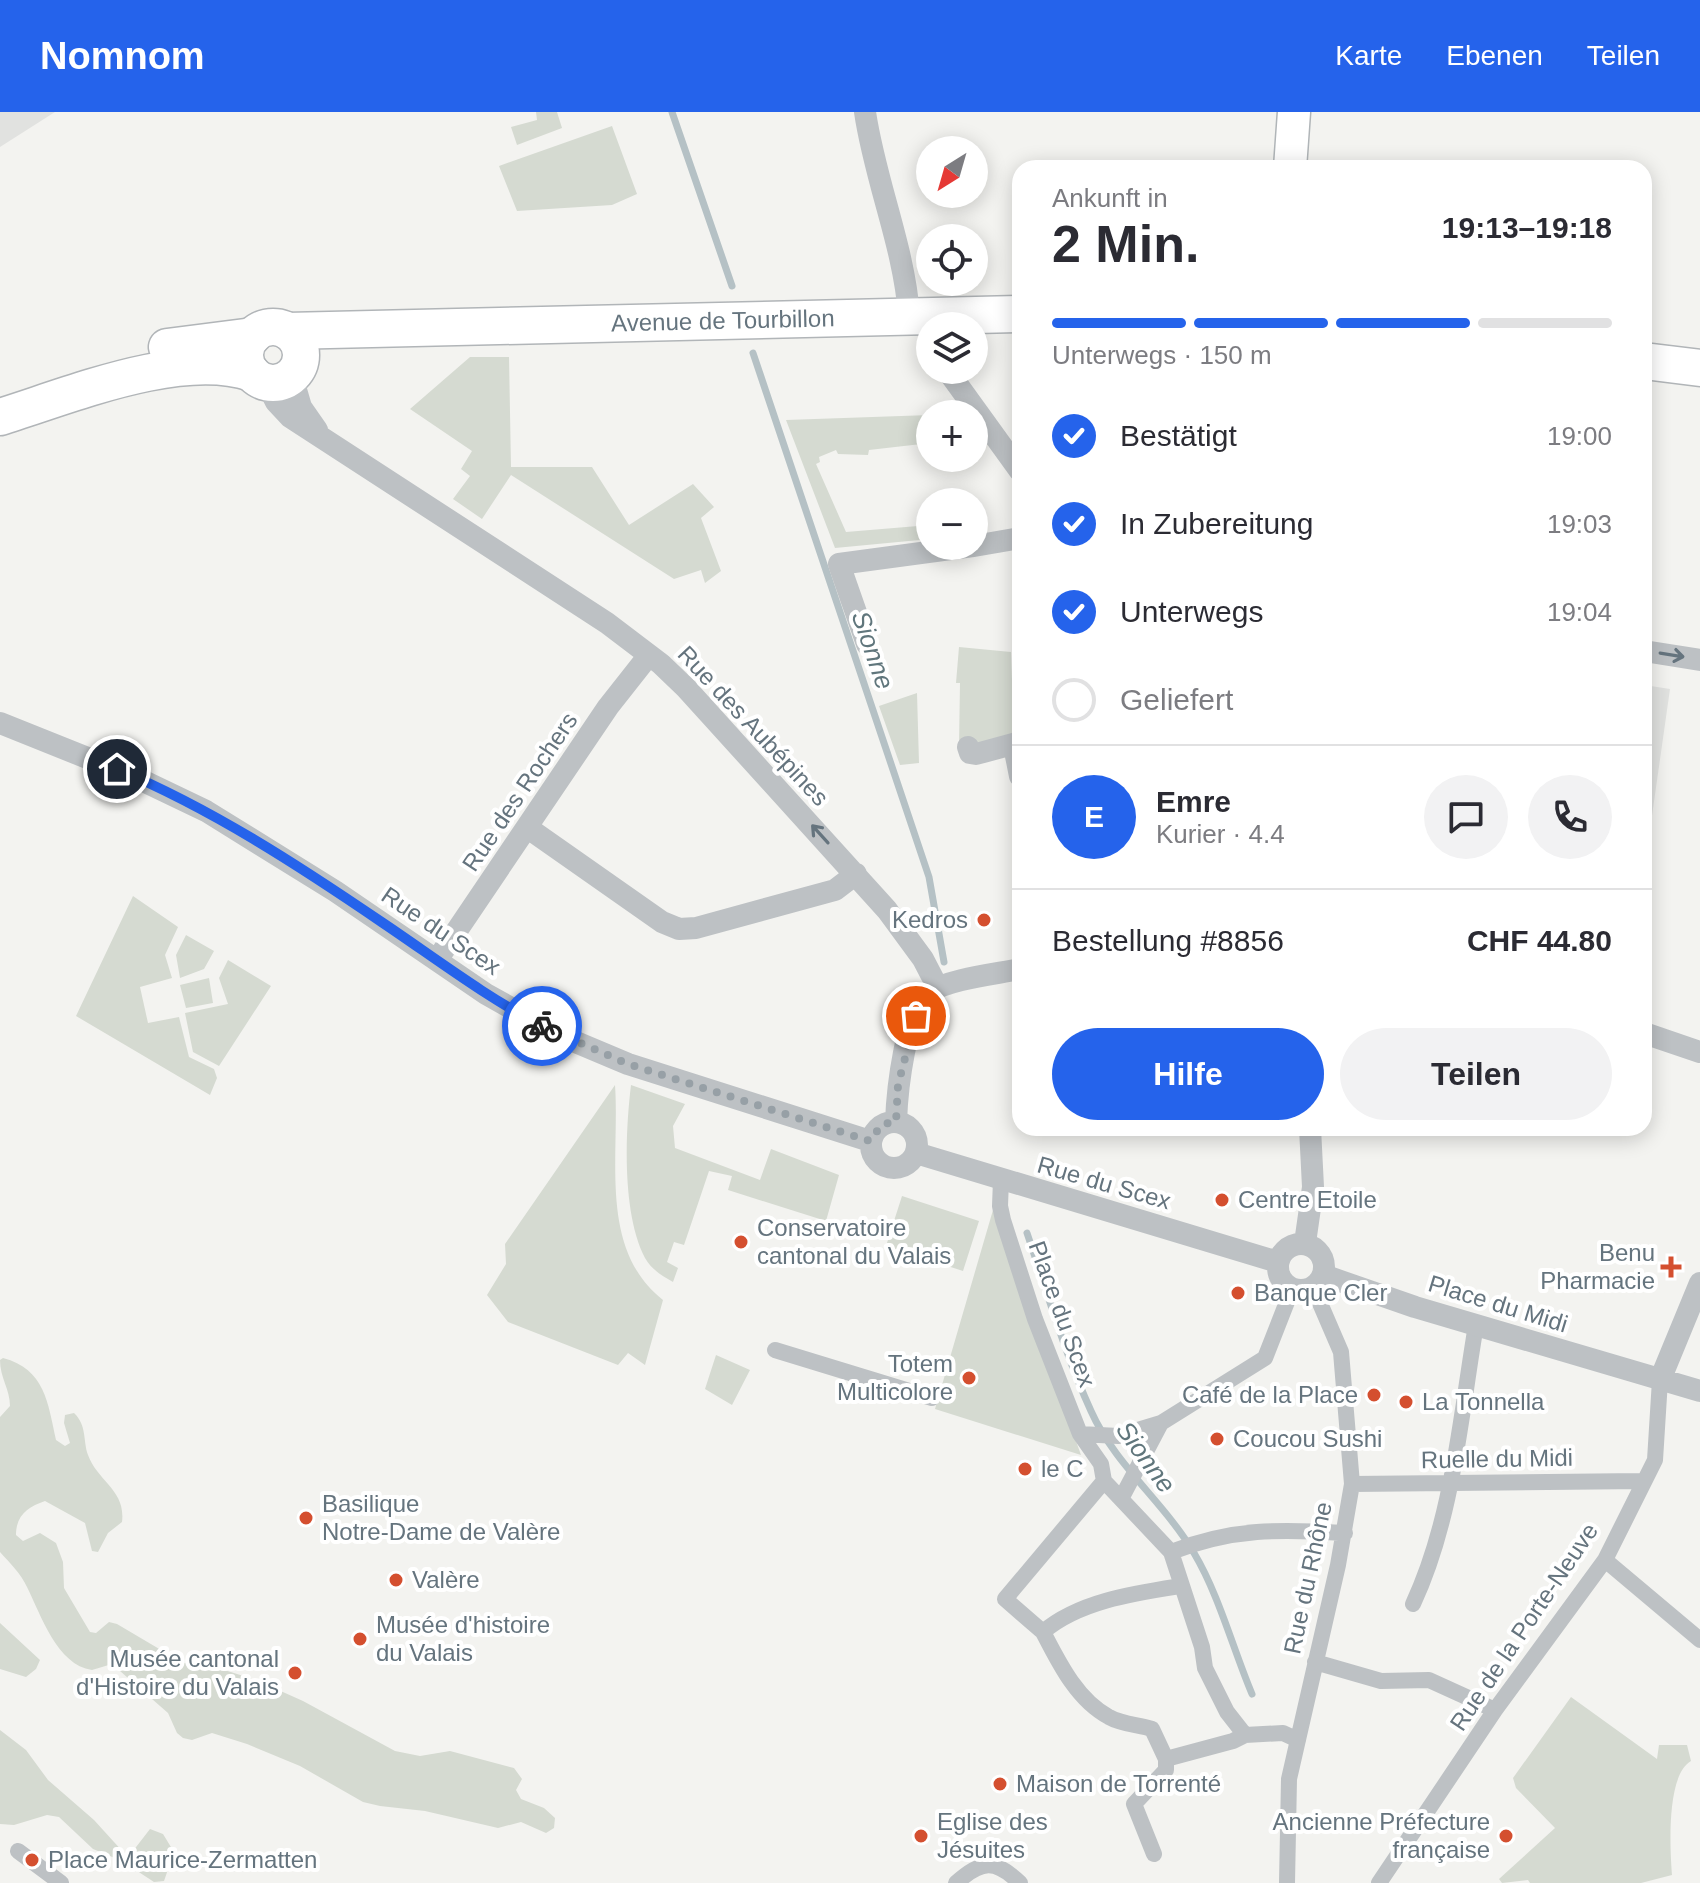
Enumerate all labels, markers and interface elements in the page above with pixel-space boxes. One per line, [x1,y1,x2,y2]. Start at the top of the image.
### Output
text: Nomnom [40,35,205,77]
text: Karte [1335,40,1402,71]
text: Ebenen [1446,40,1543,71]
text: Teilen [1587,40,1660,71]
north arrow [916,136,988,208]
map controls [916,136,988,560]
text: Ankunft in [1052,183,1168,213]
text: 19:13–19:18 [1442,211,1612,244]
text: 2 Min. [1052,215,1199,273]
button: locate [916,224,988,296]
street label: Avenue de Tourbillon [611,304,835,336]
button: layers [916,312,988,384]
text: Unterwegs · 150 m [1052,340,1272,370]
button: + [916,400,988,472]
icon: check [1052,414,1096,458]
text: Bestätigt [1120,419,1237,452]
text: 19:00 [1547,421,1612,451]
button: − [916,488,988,560]
icon: check [1052,502,1096,546]
text: In Zubereitung [1120,507,1313,540]
text: 19:03 [1547,509,1612,539]
icon: check [1052,590,1096,634]
text: Unterwegs [1120,595,1263,628]
text: 19:04 [1547,597,1612,627]
water label: Sionne [846,607,900,693]
street label: Rue des Aubépines [673,640,834,811]
one-way arrow [1659,649,1684,664]
text: Geliefert [1120,683,1233,716]
street label: Rue des Rochers [457,707,583,876]
pin [83,735,151,803]
icon: home [95,747,139,791]
button: chat [1424,775,1508,859]
button: phone [1528,775,1612,859]
text: Emre [1156,785,1231,818]
text: E [1084,800,1104,833]
text: Kurier · 4.4 [1156,819,1285,849]
one-way arrow [810,824,829,844]
street label: Rue du Scex [377,881,506,980]
place label: Kedros [892,906,968,933]
marker: Kedros [975,911,993,929]
text: Bestellung #8856 [1052,924,1284,957]
text: CHF 44.80 [1467,924,1612,957]
pin [882,982,950,1050]
courier [502,986,582,1066]
icon: bag [894,994,938,1038]
icon: bike [520,1004,564,1048]
button: Hilfe [1052,1028,1324,1120]
button: Teilen [1340,1028,1612,1120]
street label: Rue du Scex [1034,1151,1174,1214]
place label: Centre Etoile [1238,1186,1377,1213]
marker: Centre Etoile [1213,1191,1231,1209]
place label: Conservatoire cantonal du Valais [757,1214,951,1269]
marker: Conservatoire cantonal du Valais [732,1233,750,1251]
street label: Place du Scex [1024,1237,1101,1391]
place label: Benu Pharmacie [1540,1239,1655,1294]
marker: Benu Pharmacie [1662,1258,1680,1276]
street label: Place du Midi [1425,1270,1571,1337]
place label: Banque Cler [1254,1279,1387,1306]
marker: Banque Cler [1229,1284,1247,1302]
place label: Totem Multicolore [837,1350,953,1405]
marker: Totem Multicolore [960,1369,978,1387]
place label: Café de la Place [1182,1381,1358,1408]
marker: Café de la Place [1365,1386,1383,1404]
place label: La Tonnella [1422,1388,1545,1415]
marker: La Tonnella [1397,1393,1415,1411]
water label: Sionne [1110,1415,1182,1499]
place label: Coucou Sushi [1233,1425,1382,1452]
marker: Coucou Sushi [1208,1430,1226,1448]
street label: Ruelle du Midi [1421,1444,1573,1473]
place label: le C [1041,1455,1084,1482]
marker: le C [1016,1460,1034,1478]
place label: Basilique Notre-Dame de Valère [322,1490,560,1545]
street label: Rue du Rhône [1278,1499,1337,1656]
marker: Basilique Notre-Dame de Valère [297,1509,315,1527]
street label: Rue de la Porte-Neuve [1444,1518,1603,1735]
place label: Valère [412,1566,480,1593]
marker: Valère [387,1571,405,1589]
place label: Musée d'histoire du Valais [376,1611,550,1666]
marker: Musée d'histoire du Valais [351,1630,369,1648]
place label: Musée cantonal d'Histoire du Valais [76,1645,279,1700]
marker: Musée cantonal d'Histoire du Valais [286,1664,304,1682]
place label: Maison de Torrenté [1016,1770,1221,1797]
marker: Maison de Torrenté [991,1775,1009,1793]
place label: Eglise des Jésuites [937,1808,1048,1863]
place label: Ancienne Préfecture française [1273,1808,1490,1863]
marker: Eglise des Jésuites [912,1827,930,1845]
marker: Ancienne Préfecture française [1497,1827,1515,1845]
place label: Place Maurice-Zermatten [48,1846,317,1873]
marker: Place Maurice-Zermatten [23,1851,41,1869]

